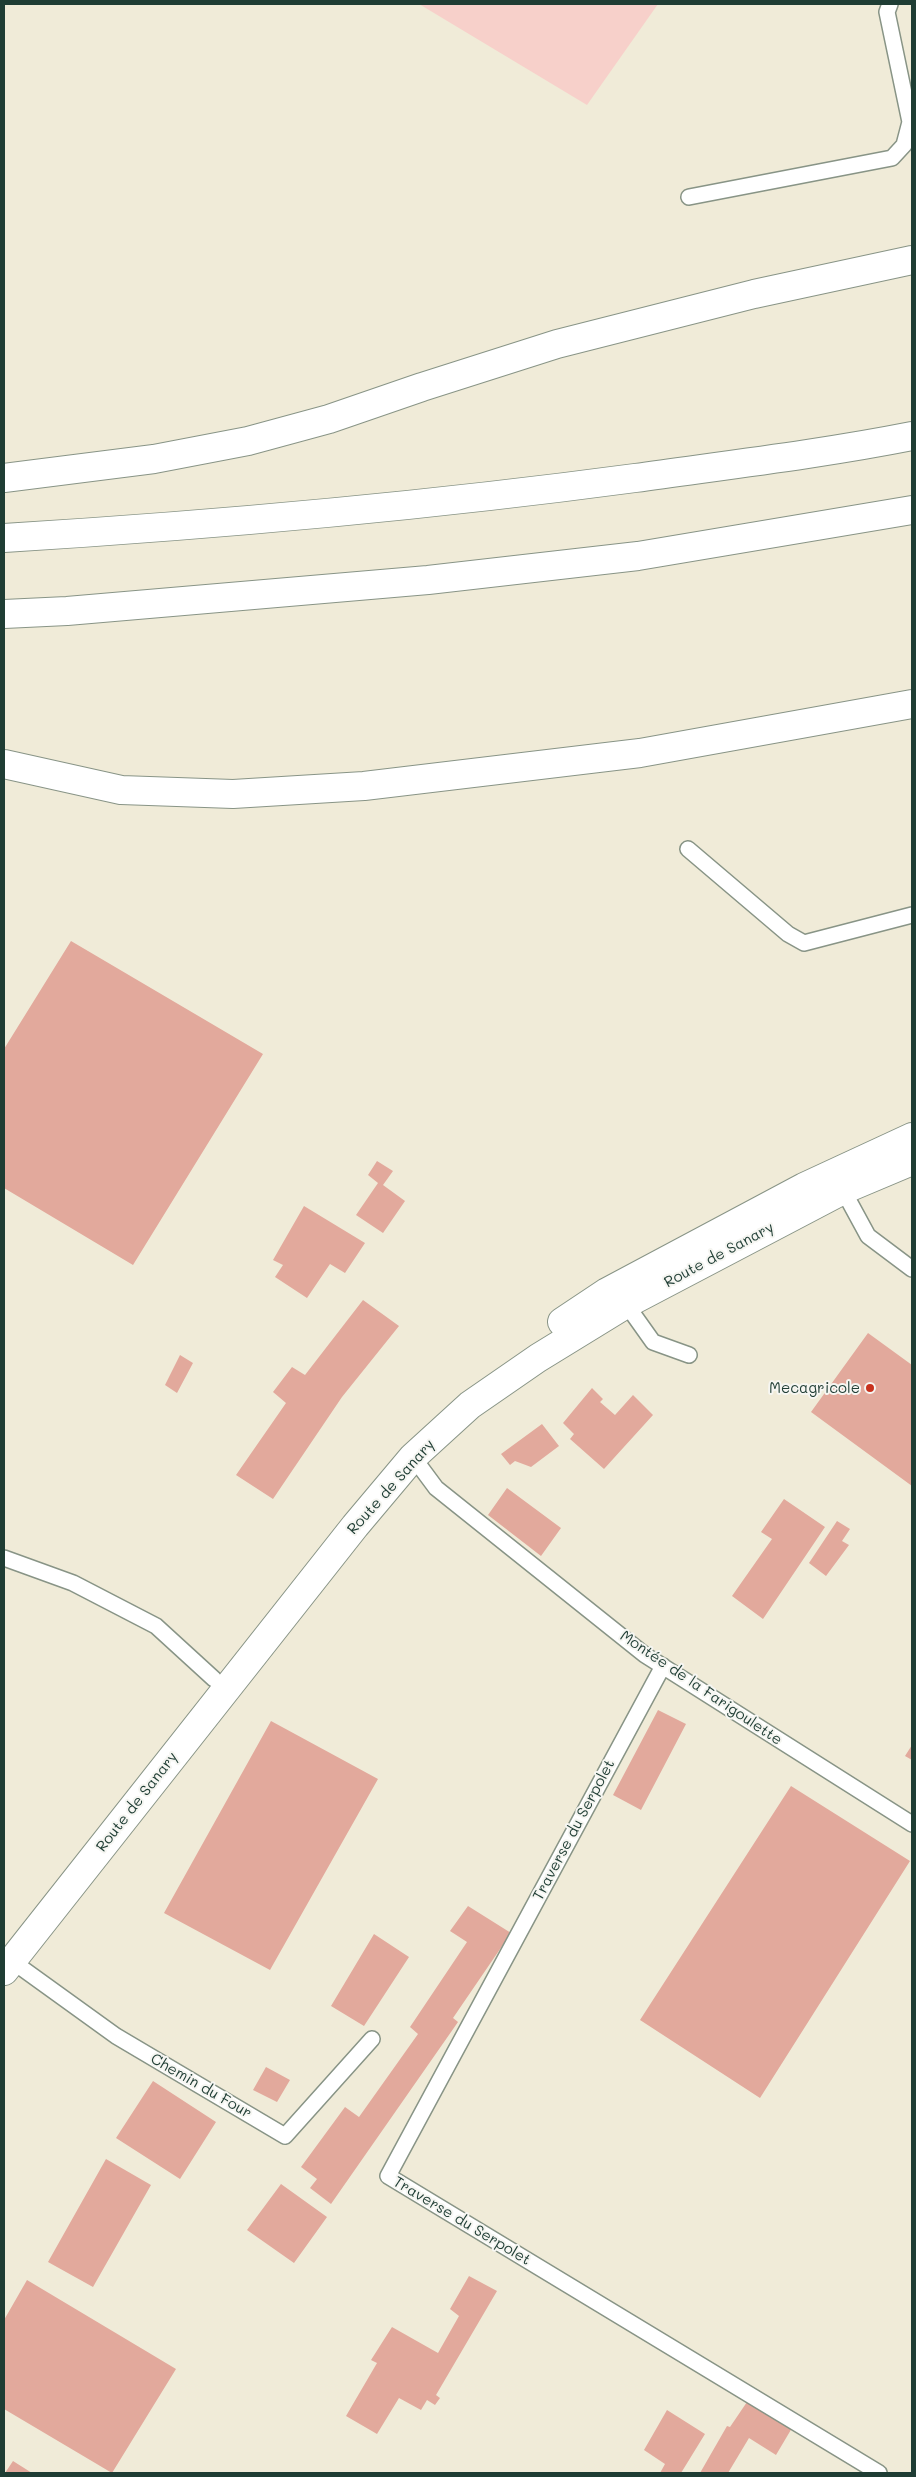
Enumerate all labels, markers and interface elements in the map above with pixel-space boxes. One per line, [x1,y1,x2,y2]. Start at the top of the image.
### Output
street label: Route de Sanary [661,1218,777,1292]
place label: Mecagricole [769,1379,860,1397]
marker: Mecagricole [864,1382,876,1394]
street label: Route de Sanary [344,1436,438,1538]
street label: Montée de la Farigoulette [616,1627,786,1749]
street label: Route de Sanary [92,1748,182,1856]
street label: Traverse du Serpolet [529,1756,619,1904]
street label: Chemin du Four [147,2050,255,2122]
street label: Traverse du Serpolet [390,2173,534,2269]

